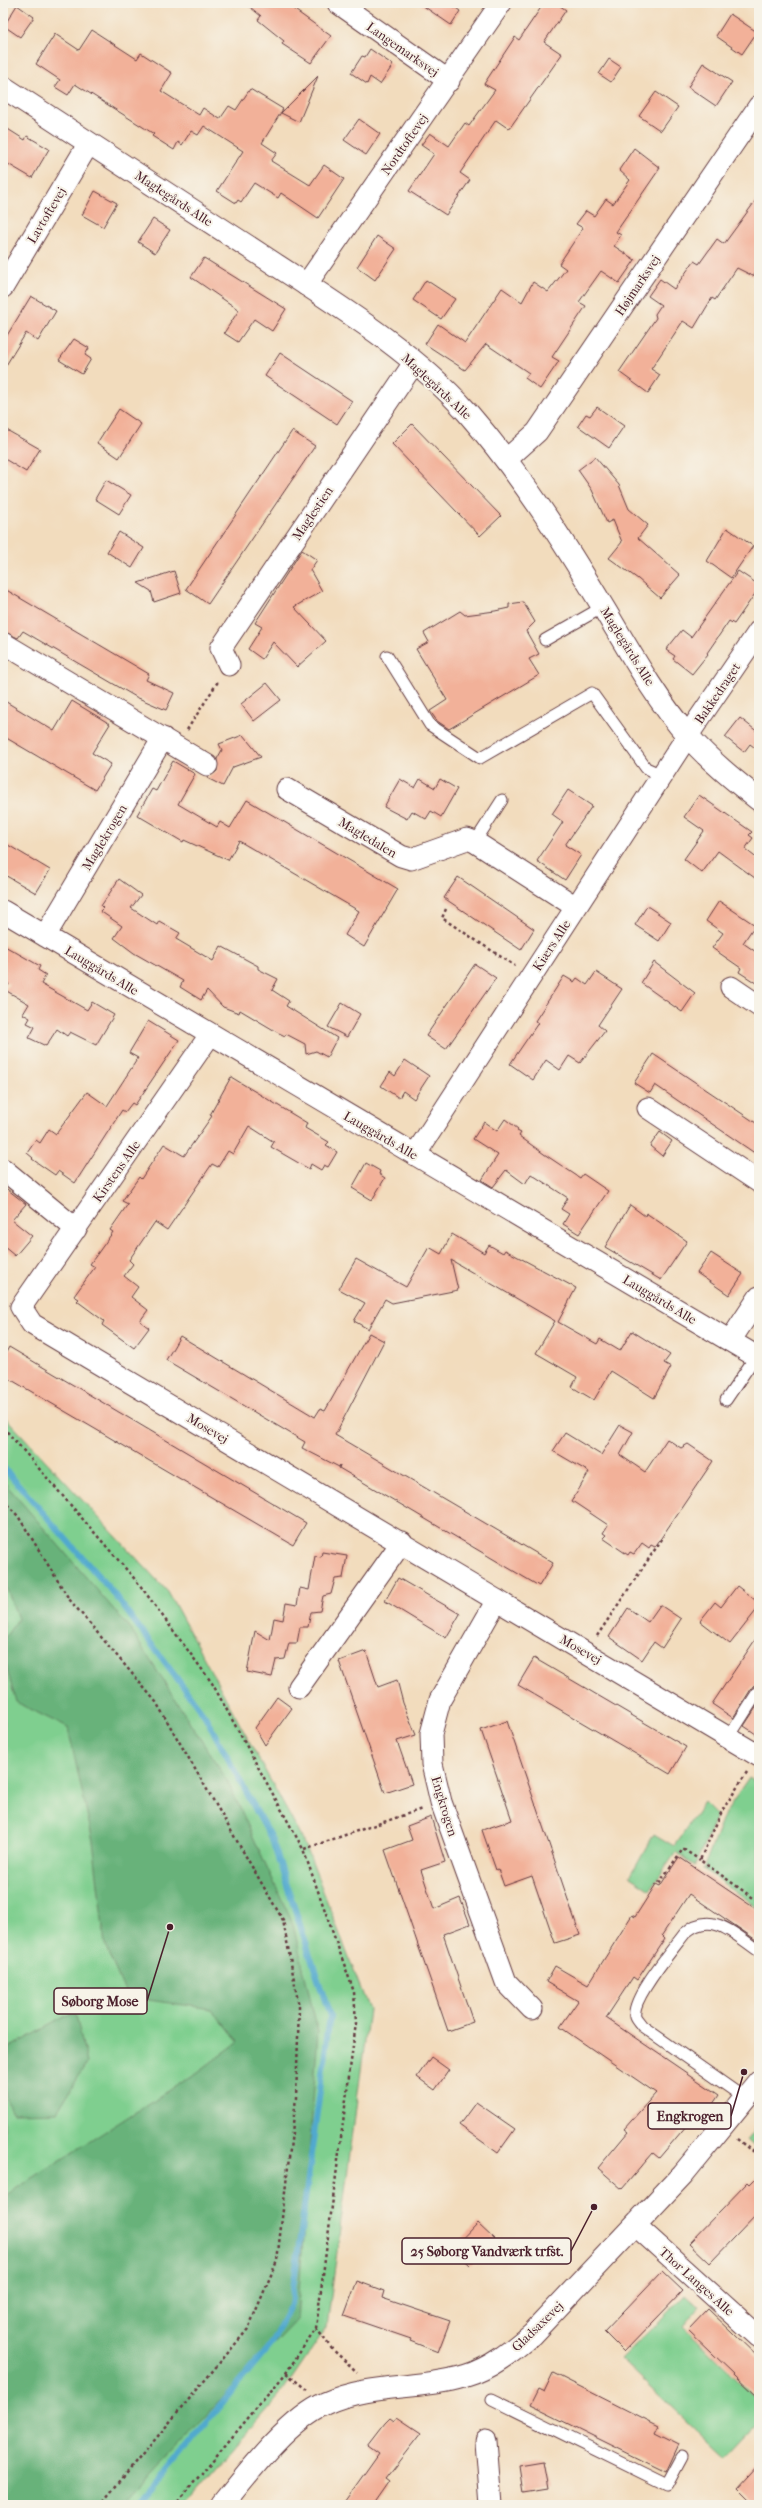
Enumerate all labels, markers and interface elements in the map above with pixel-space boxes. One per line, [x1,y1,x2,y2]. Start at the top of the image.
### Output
street label: Langemarksvej [364,19,442,80]
street label: Nordtoftevej [378,111,431,178]
street label: Maglegårds Alle [132,168,216,229]
street label: Lavtoftevej [24,185,69,246]
street label: Højmarksvej [612,252,663,318]
street label: Maglegårds Alle [399,350,475,423]
street label: Maglestien [289,483,336,543]
street label: Maglegårds Alle [597,604,658,689]
street label: Bakkedraget [691,659,744,727]
street label: Maglekrogen [79,801,130,873]
street label: Magledalen [336,814,400,861]
street label: Kiærs Alle [529,917,574,974]
street label: Lauggårds Alle [62,943,142,999]
street label: Lauggårds Alle [341,1108,421,1163]
street label: Kirstens Alle [90,1137,143,1205]
street label: Lauggårds Alle [620,1272,700,1328]
street label: Mosevej [184,1410,231,1447]
street label: Mosevej [557,1632,604,1667]
street label: Engkrogen [428,1774,461,1838]
callout: Søborg Mose [54,1988,147,2014]
text: Søborg Mose [62,1993,138,2010]
callout: Engkrogen [648,2103,731,2129]
text: Engkrogen [657,2108,724,2125]
callout: 25 Søborg Vandværk trfst. [402,2238,571,2264]
text: 25 Søborg Vandværk trfst. [411,2243,564,2260]
street label: Thor Langes Alle [656,2244,738,2319]
street label: Gladsaxevej [509,2298,566,2355]

